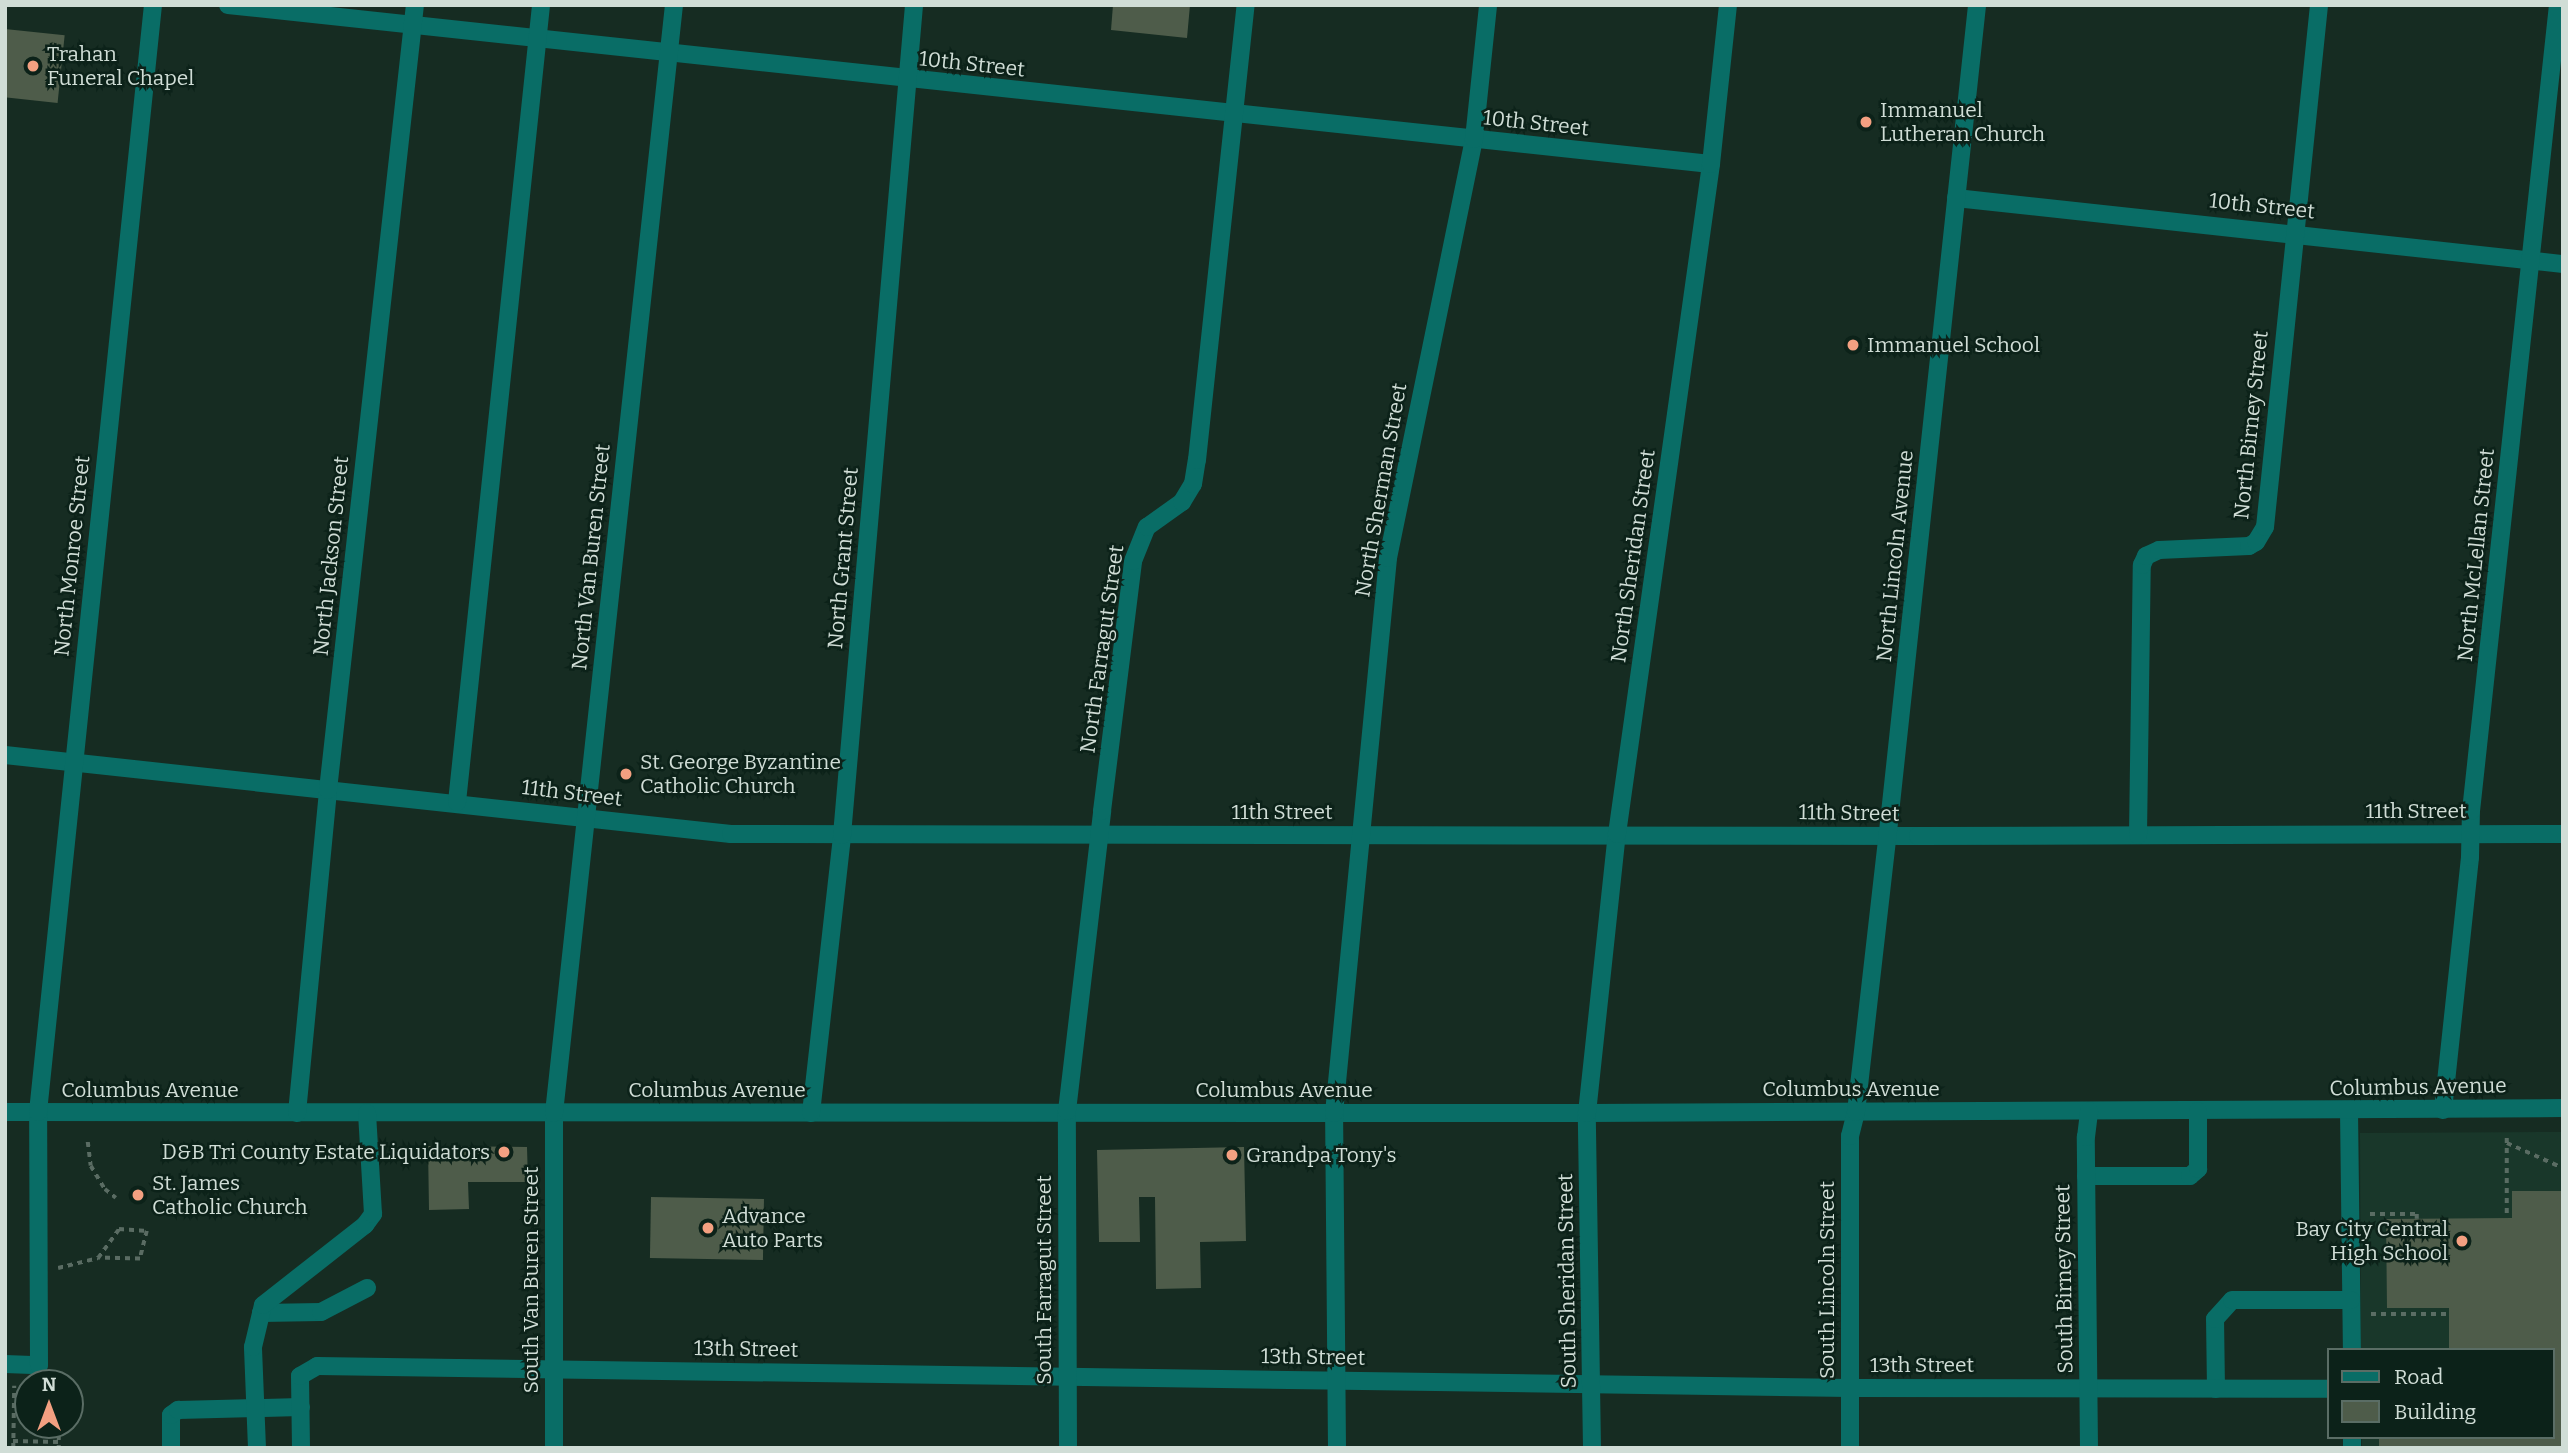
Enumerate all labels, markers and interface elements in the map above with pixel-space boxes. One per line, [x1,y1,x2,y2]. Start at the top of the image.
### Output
place label: Trahan Funeral Chapel [47,41,194,91]
street label: 10th Street [918,46,1026,82]
marker: Trahan Funeral Chapel [25,58,41,74]
place label: Immanuel Lutheran Church [1880,97,2045,147]
street label: 10th Street [1482,105,1590,141]
marker: Immanuel Lutheran Church [1858,114,1874,130]
street label: 10th Street [2208,188,2316,224]
street label: North Birney Street [2229,329,2273,521]
place label: Immanuel School [1867,332,2040,358]
marker: Immanuel School [1845,337,1861,353]
street label: North Sherman Street [1350,381,1412,599]
street label: North Van Buren Street [567,443,615,671]
street label: North McLellan Street [2452,447,2500,663]
street label: North Sheridan Street [1606,448,1660,664]
street label: North Lincoln Avenue [1871,449,1919,663]
street label: North Monroe Street [49,454,95,658]
street label: North Jackson Street [308,455,354,657]
street label: North Grant Street [823,466,863,650]
street label: North Farragut Street [1075,543,1129,755]
place label: St. George Byzantine Catholic Church [640,749,841,799]
marker: St. George Byzantine Catholic Church [618,766,634,782]
street label: 11th Street [520,774,624,812]
street label: 11th Street [2366,798,2466,824]
street label: 11th Street [1232,799,1332,825]
street label: 11th Street [1798,800,1900,826]
street label: Columbus Avenue [2329,1073,2507,1101]
street label: Columbus Avenue [1762,1076,1940,1102]
street label: Columbus Avenue [61,1077,239,1103]
street label: Columbus Avenue [628,1077,806,1103]
street label: Columbus Avenue [1195,1077,1373,1103]
place label: D&B Tri County Estate Liquidators [162,1139,490,1165]
place label: Grandpa Tony's [1246,1142,1397,1168]
marker: D&B Tri County Estate Liquidators [496,1144,512,1160]
marker: Grandpa Tony's [1224,1147,1240,1163]
street label: South Van Buren Street [518,1166,544,1394]
place label: St. James Catholic Church [152,1170,308,1220]
street label: South Sheridan Street [1553,1173,1581,1389]
street label: South Farragut Street [1031,1175,1057,1385]
street label: South Lincoln Street [1814,1181,1840,1379]
street label: South Birney Street [2050,1184,2078,1374]
marker: St. James Catholic Church [130,1187,146,1203]
place label: Advance Auto Parts [722,1203,823,1253]
place label: Bay City Central High School [2295,1216,2448,1266]
marker: Advance Auto Parts [700,1220,716,1236]
marker: Bay City Central High School [2454,1233,2470,1249]
street label: 13th Street [694,1335,798,1363]
street label: 13th Street [1261,1343,1365,1371]
legend [2326,1348,2554,1439]
street label: 13th Street [1870,1352,1974,1378]
text: Road [2394,1364,2443,1390]
north arrow [14,1369,84,1439]
text: N [42,1373,56,1396]
text: Building [2394,1399,2476,1425]

